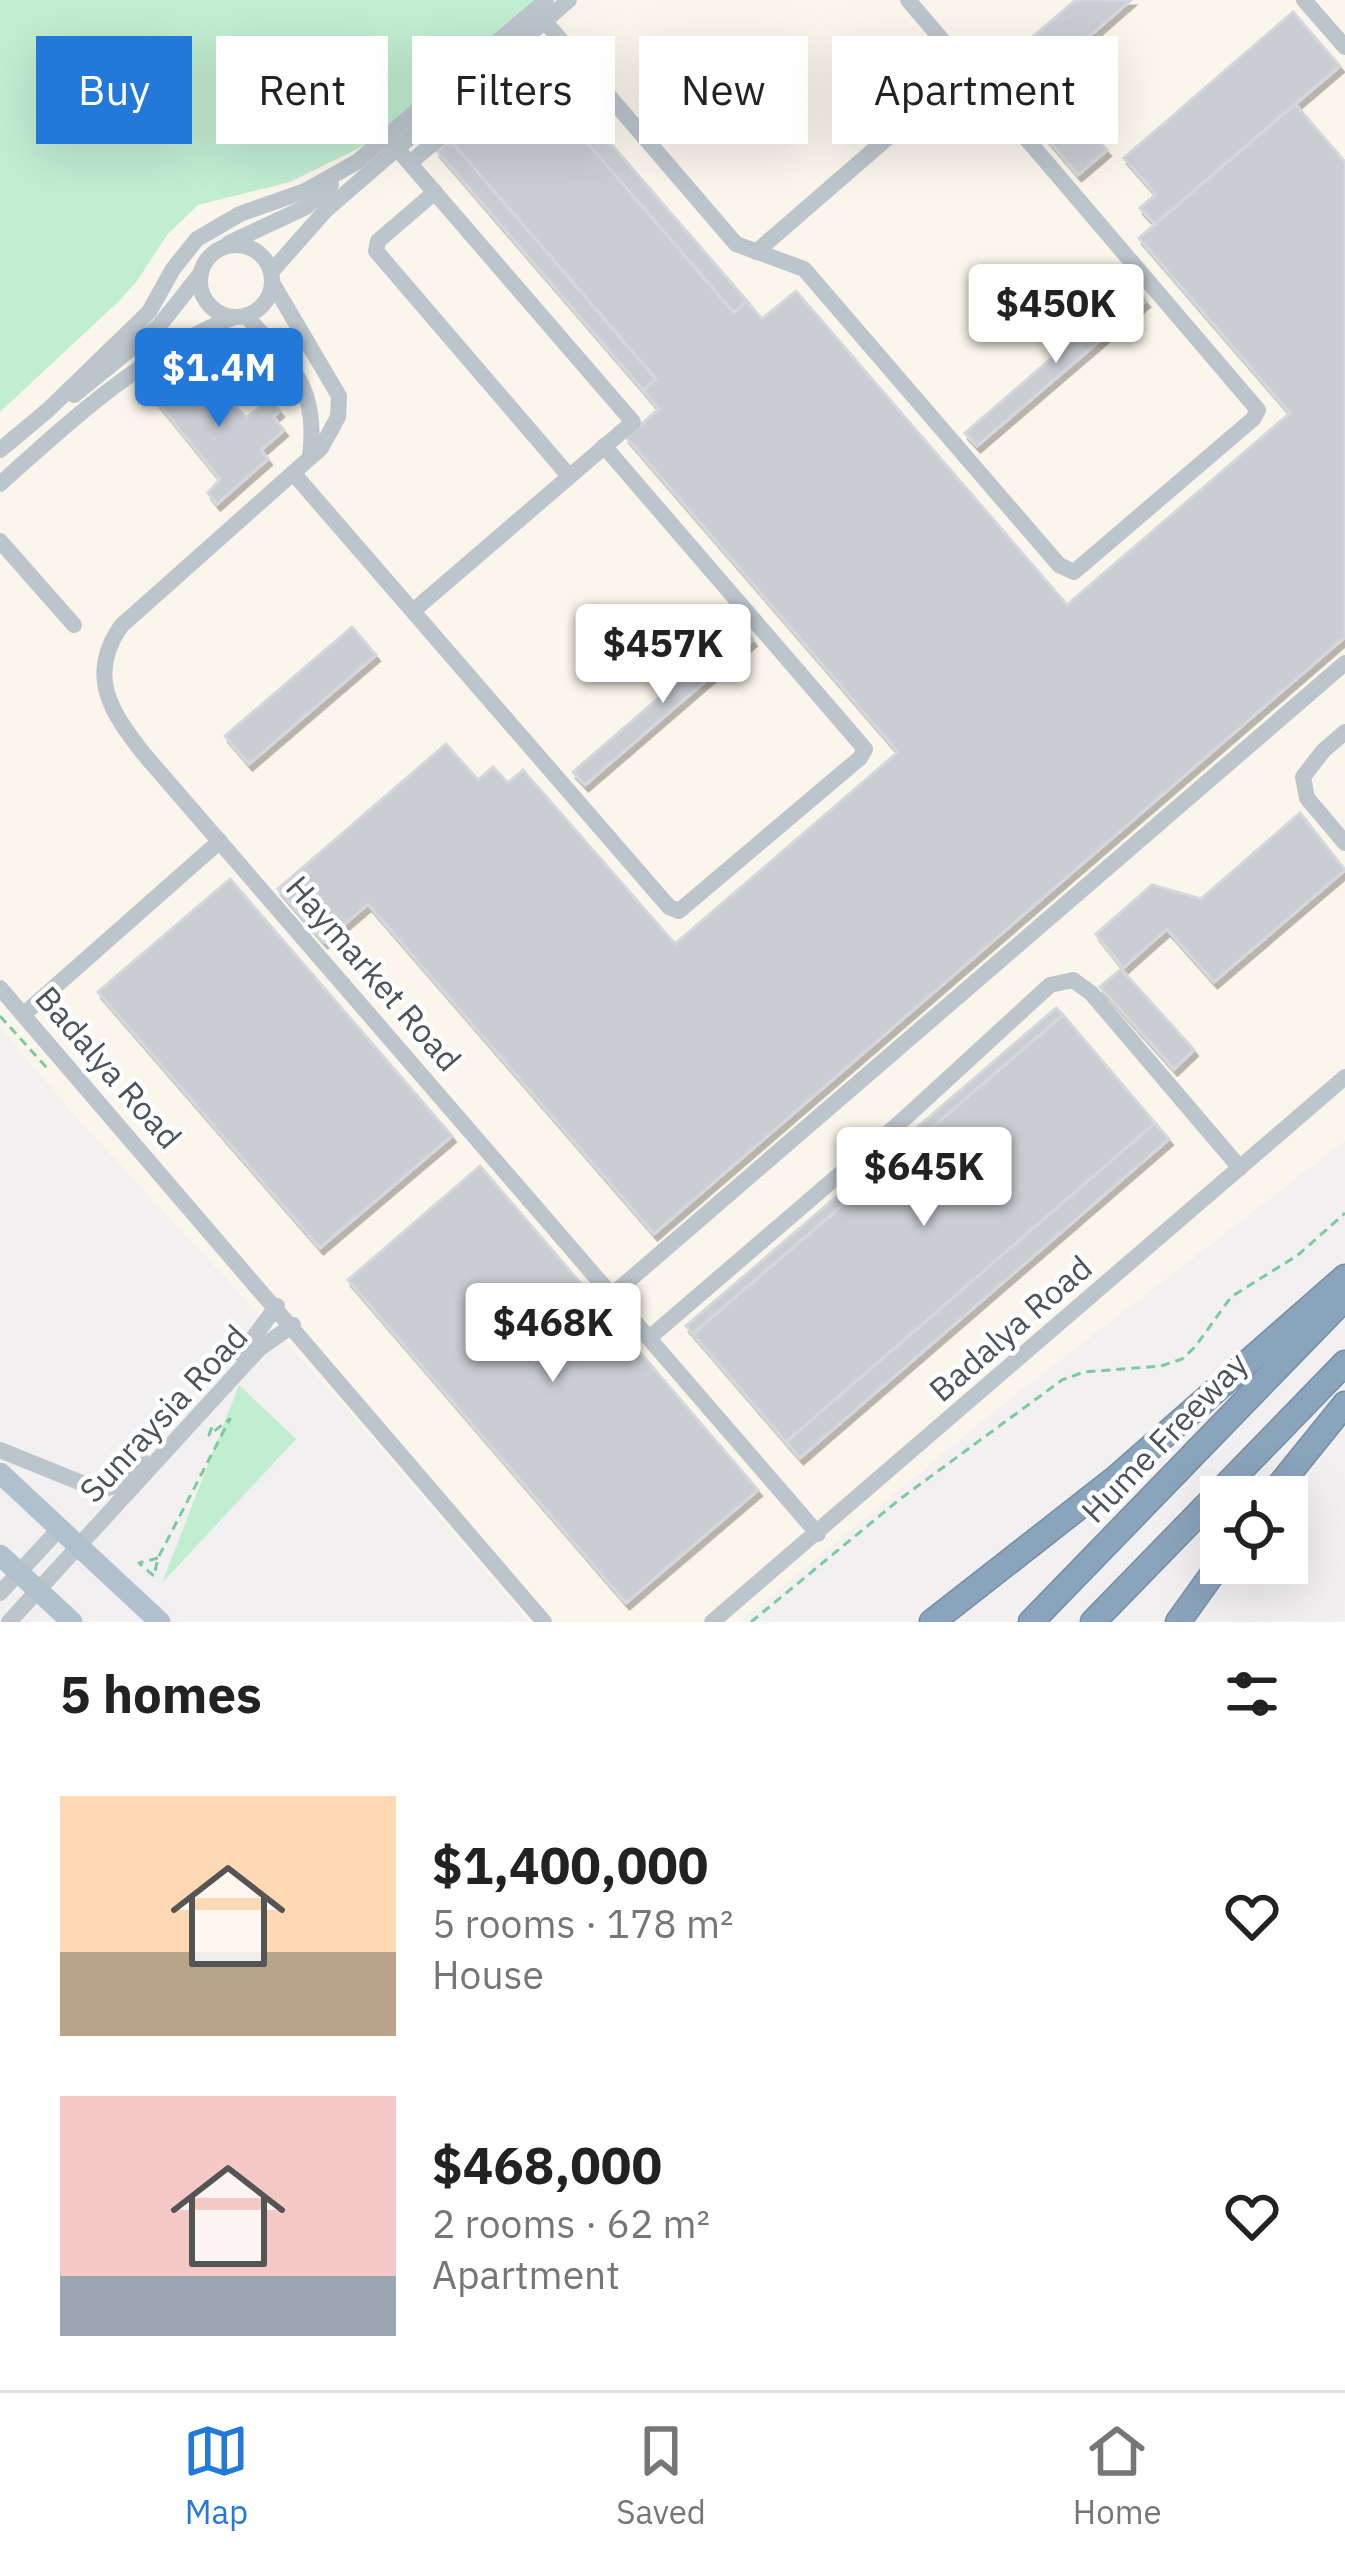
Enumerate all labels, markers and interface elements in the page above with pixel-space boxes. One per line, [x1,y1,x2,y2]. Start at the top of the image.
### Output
chip: Buy [36,36,192,144]
chip: Rent [216,36,388,144]
chip: Filters [412,36,615,144]
chip: New [639,36,808,144]
chip: Apartment [832,36,1118,144]
pin: $450K [972,264,1140,366]
text: $450K [996,277,1116,328]
pin: $1.4M [135,328,303,430]
text: $1.4M [162,341,276,392]
pin: $457K [579,604,747,706]
text: $457K [603,617,723,668]
street label: Haymarket Road [277,866,471,1080]
street label: Badalya Road [27,977,191,1157]
pin: $645K [840,1127,1008,1229]
text: $645K [864,1140,984,1191]
street label: Badalya Road [920,1246,1100,1410]
pin: $468K [469,1283,637,1385]
text: $468K [493,1296,613,1347]
street label: Sunraysia Road [70,1315,256,1511]
street label: Hume Freeway [1072,1342,1256,1532]
map controls [1200,1476,1308,1584]
button: locate [1200,1476,1308,1584]
text: 5 homes [60,1661,262,1727]
icon: filters [1219,1661,1285,1727]
text: $1,400,000 [432,1832,708,1898]
icon: home [156,1844,300,1988]
icon: heart [1219,1883,1285,1949]
text: 5 rooms · 178 m² [432,1898,734,1949]
text: House [432,1949,544,2000]
text: $468,000 [432,2132,662,2198]
icon: home [156,2144,300,2288]
icon: heart [1219,2183,1285,2249]
text: 2 rooms · 62 m² [432,2198,710,2249]
text: Apartment [432,2249,620,2300]
tab: Map [183,2418,249,2533]
tab: Saved [616,2418,706,2533]
tab: Home [1073,2418,1162,2533]

